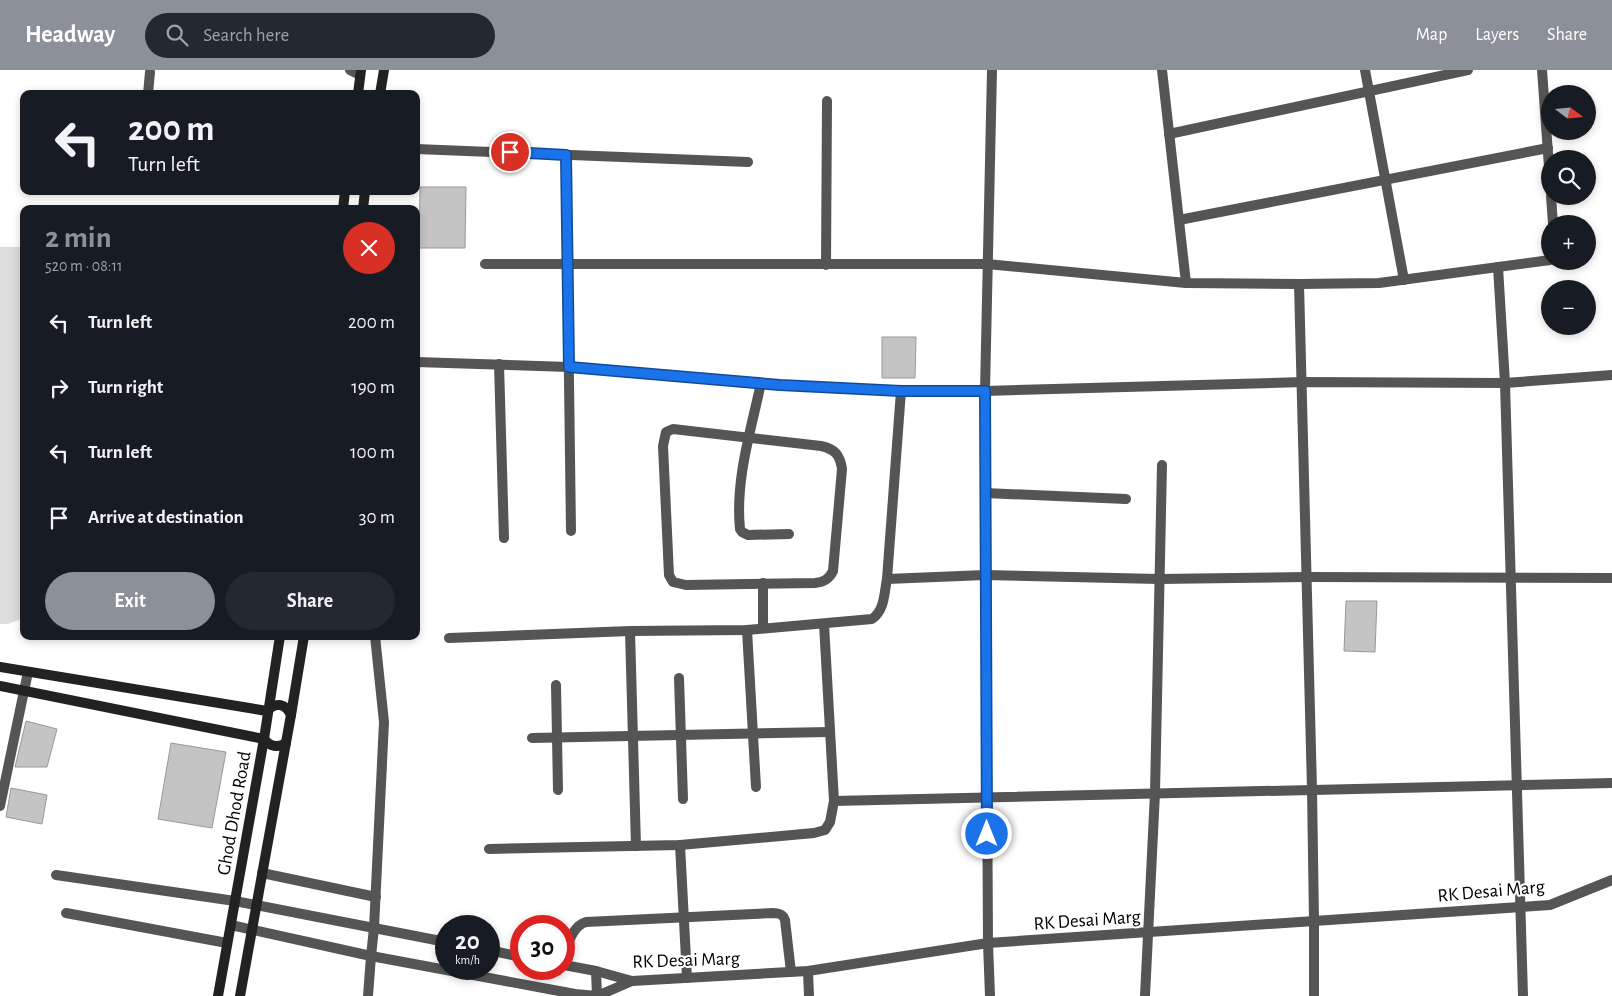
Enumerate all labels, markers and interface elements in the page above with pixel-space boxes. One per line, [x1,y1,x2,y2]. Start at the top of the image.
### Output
search box [145,13,495,58]
icon: search [163,21,191,49]
text: Headway [25,23,115,47]
text: Search here [203,26,289,45]
text: Map [1416,26,1447,44]
text: Layers [1475,26,1519,44]
text: Share [1547,26,1587,44]
north arrow [1541,85,1596,140]
map controls [1541,85,1596,335]
icon: left [45,110,110,175]
text: 200 m [128,112,215,147]
pin [489,131,531,173]
icon: arrive [496,138,524,166]
button: search [1541,150,1596,205]
text: Turn left [128,153,200,175]
button: + [1541,215,1596,270]
button: close [343,222,395,274]
text: 2 min [45,223,112,253]
text: 520 m · 08:11 [45,258,123,274]
button: − [1541,280,1596,335]
icon: left [45,309,73,337]
text: Turn left [88,313,152,332]
text: 200 m [348,313,395,332]
icon: right [45,374,73,402]
text: Turn right [88,378,163,397]
text: 190 m [351,378,395,397]
icon: left [45,439,73,467]
text: Turn left [88,443,152,462]
text: 100 m [350,443,395,462]
icon: arrive [45,504,73,532]
text: Arrive at destination [88,508,244,527]
text: 30 m [359,508,395,527]
button: Exit [45,572,215,630]
button: Share [225,572,395,630]
street label: Ghod Dhod Road [214,750,255,877]
position arrow [960,807,1012,859]
street label: RK Desai Marg [1437,877,1546,906]
street label: RK Desai Marg [1033,907,1142,934]
speed limit sign: 30 [510,915,575,980]
text: 20 [455,929,480,954]
street label: RK Desai Marg [632,949,741,972]
text: km/h [455,954,480,966]

